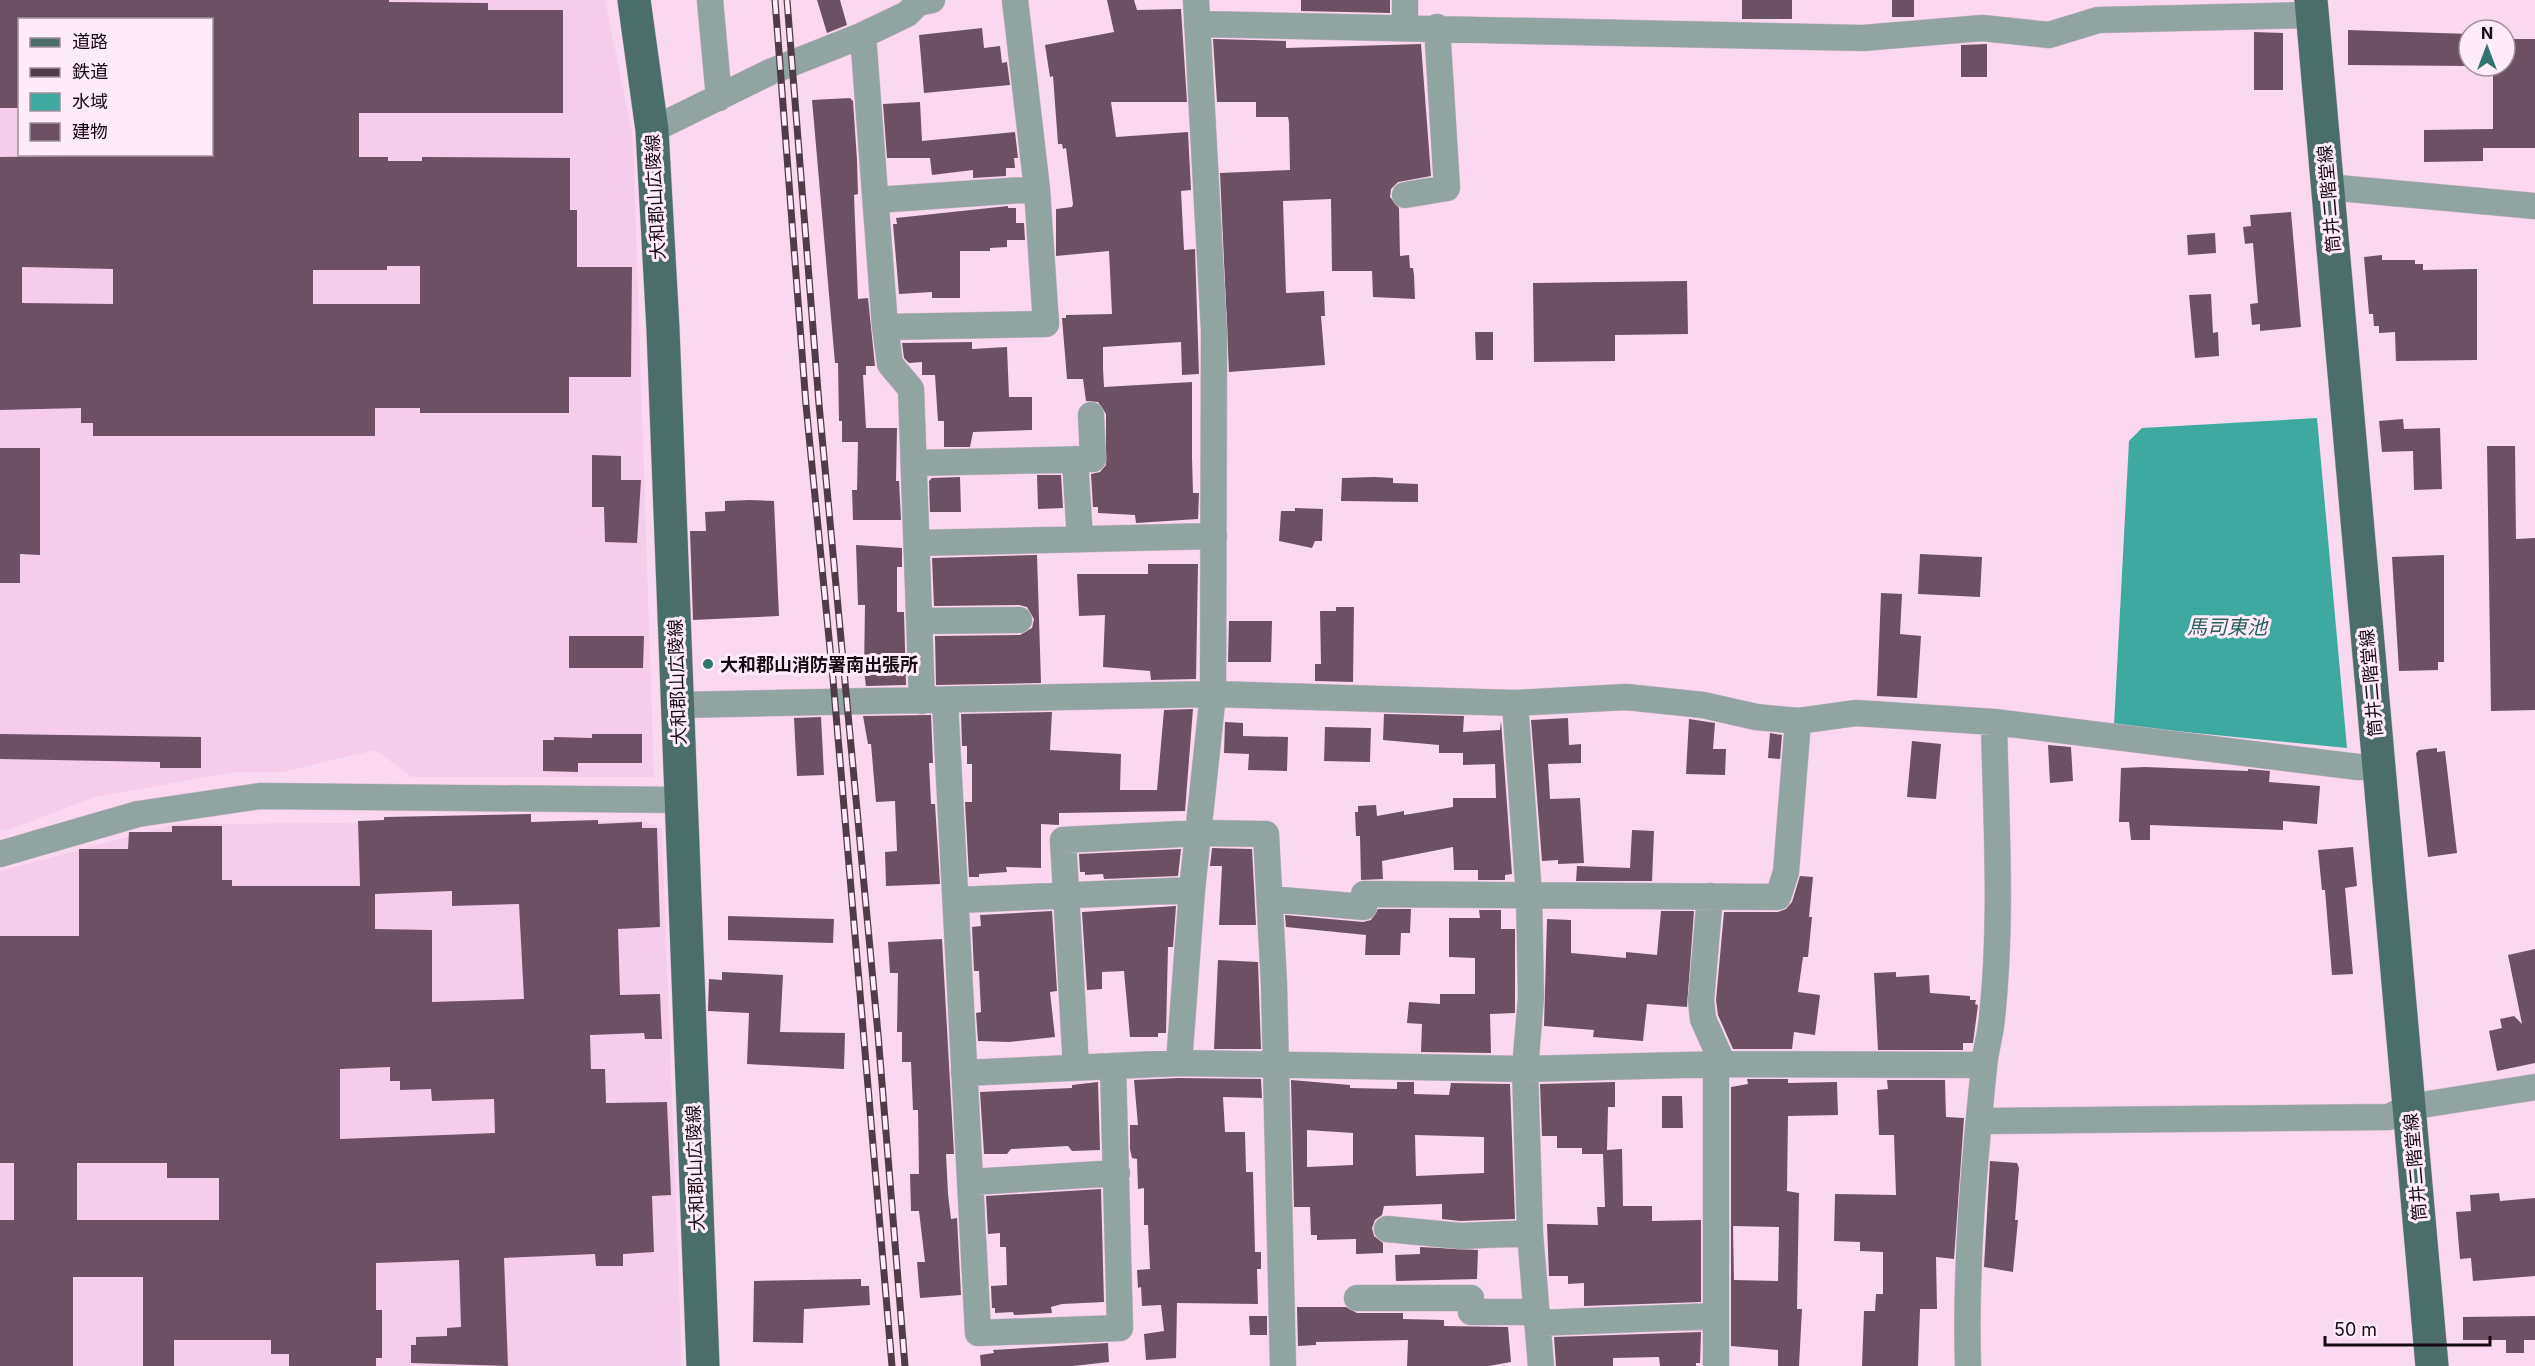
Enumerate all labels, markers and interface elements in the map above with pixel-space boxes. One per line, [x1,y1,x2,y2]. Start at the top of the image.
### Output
legend [18,18,213,156]
north arrow [2457,18,2517,78]
text: N [2481,23,2493,43]
text: 道路 [72,31,108,52]
text: 鉄道 [72,61,108,82]
text: 水域 [72,91,108,112]
text: 建物 [72,121,108,142]
street label: 大和郡山広陵線 [641,134,669,260]
street label: 筒井二階堂線 [2314,144,2344,254]
water label: 馬司東池 [2187,615,2269,639]
street label: 大和郡山広陵線 [664,619,690,745]
street label: 筒井二階堂線 [2356,628,2386,738]
place label: 大和郡山消防署南出張所 [720,654,918,675]
marker: 大和郡山消防署南出張所 [701,657,715,671]
street label: 大和郡山広陵線 [682,1105,708,1231]
street label: 筒井二階堂線 [2400,1112,2430,1222]
scale bar [2325,1309,2490,1347]
text: 50 m [2334,1319,2377,1340]

